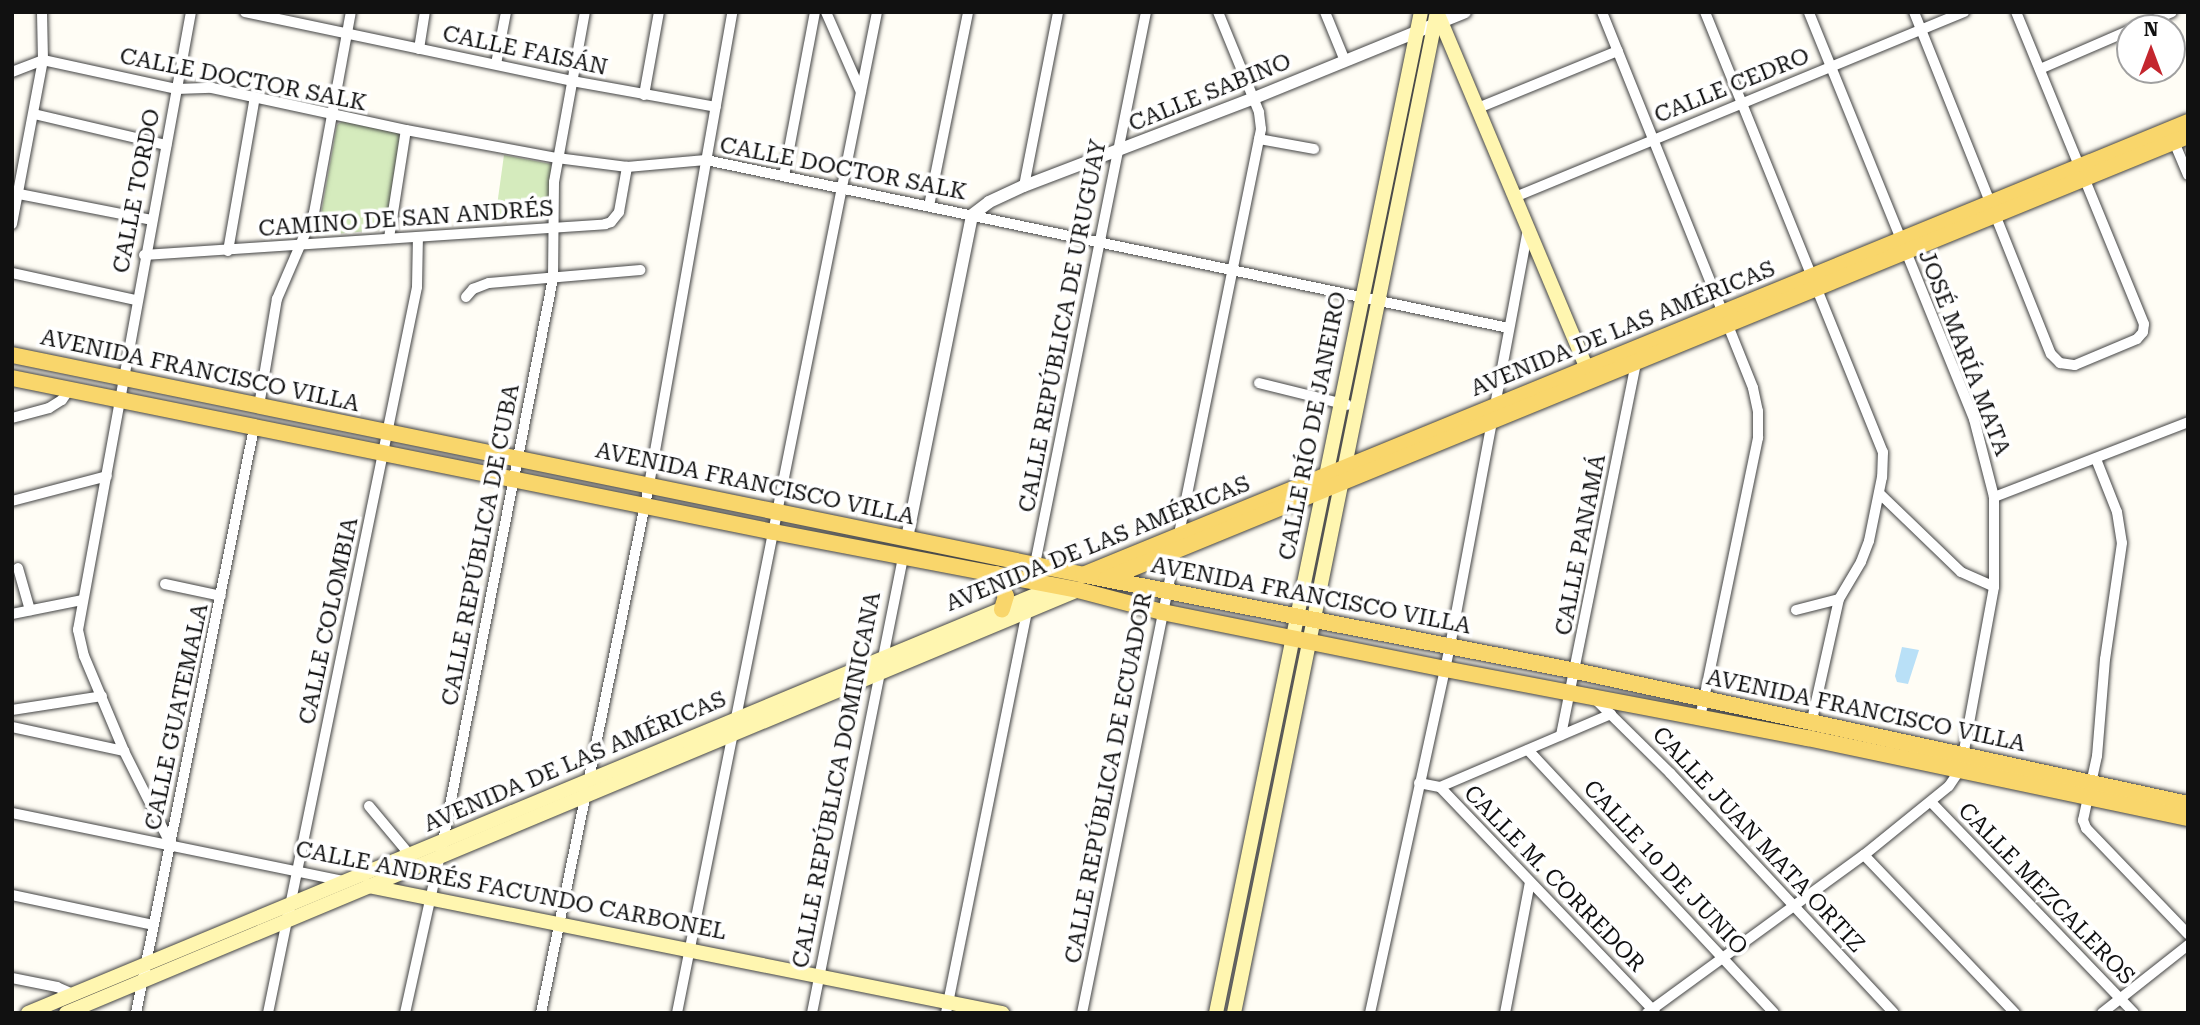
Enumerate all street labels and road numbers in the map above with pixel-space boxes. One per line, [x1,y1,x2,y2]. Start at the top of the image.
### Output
street label: CALLE FAISÁN [440,20,610,82]
street label: CALLE CEDRO [1650,42,1814,130]
street label: CALLE DOCTOR SALK [117,43,369,117]
street label: CALLE SABINO [1125,48,1295,138]
street label: CALLE TORDO [108,106,166,276]
street label: CALLE DOCTOR SALK [717,132,969,206]
street label: CALLE REPÚBLICA DE URUGUAY [1013,137,1113,515]
street label: CAMINO DE SAN ANDRÉS [258,195,554,243]
street label: JOSÉ MARÍA MATA [1912,246,2016,460]
street label: AVENIDA DE LAS AMÉRICAS [1467,255,1779,403]
street label: CALLE RÍO DE JANEIRO [1273,289,1353,563]
street label: AVENIDA FRANCISCO VILLA [38,324,362,418]
street label: CALLE REPÚBLICA DE CUBA [436,382,526,708]
street label: AVENIDA FRANCISCO VILLA [593,437,917,531]
street label: CALLE PANAMÁ [1550,452,1612,638]
street label: AVENIDA DE LAS AMÉRICAS [942,470,1254,618]
street label: CALLE COLOMBIA [294,515,364,727]
street label: AVENIDA FRANCISCO VILLA [1149,551,1473,641]
street label: CALLE REPÚBLICA DOMINICANA [787,590,887,970]
street label: CALLE REPÚBLICA DE ECUADOR [1059,590,1159,966]
street label: CALLE GUATEMALA [139,601,215,833]
street label: AVENIDA FRANCISCO VILLA [1704,664,2028,758]
street label: AVENIDA DE LAS AMÉRICAS [420,686,730,838]
street label: CALLE JUAN MATA ORTIZ [1646,722,1870,958]
street label: CALLE 10 DE JUNIO [1577,775,1753,961]
street label: CALLE M. CORREDOR [1458,780,1650,978]
street label: CALLE MEZCALEROS [1952,797,2140,991]
street label: CALLE ANDRÉS FACUNDO CARBONEL [293,836,729,946]

